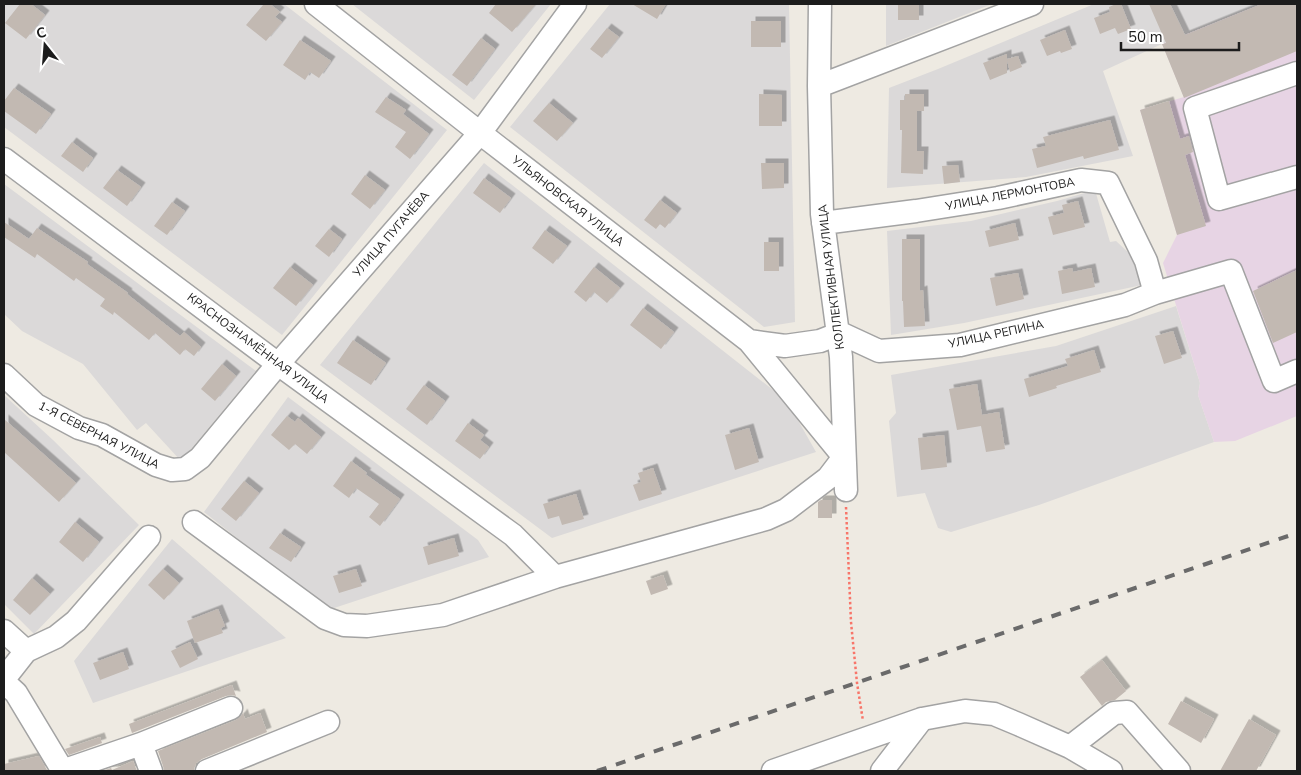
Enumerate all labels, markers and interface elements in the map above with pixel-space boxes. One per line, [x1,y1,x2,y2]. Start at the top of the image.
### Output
north arrow [20,20,70,70]
scale bar [1121,20,1238,52]
text: С [34,22,49,44]
text: 50 m [1128,27,1163,47]
street label: УЛЬЯНОВСКАЯ УЛИЦА [508,152,628,250]
street label: УЛИЦА ЛЕРМОНТОВА [943,174,1076,215]
street label: УЛИЦА ПУГАЧЁВА [348,187,433,281]
street label: КОЛЛЕКТИВНАЯ УЛИЦА [814,203,848,351]
street label: КРАСНОЗНАМЁННАЯ УЛИЦА [184,289,332,407]
street label: УЛИЦА РЕПИНА [946,316,1045,352]
street label: 1-Я СЕВЕРНАЯ УЛИЦА [36,397,163,473]

